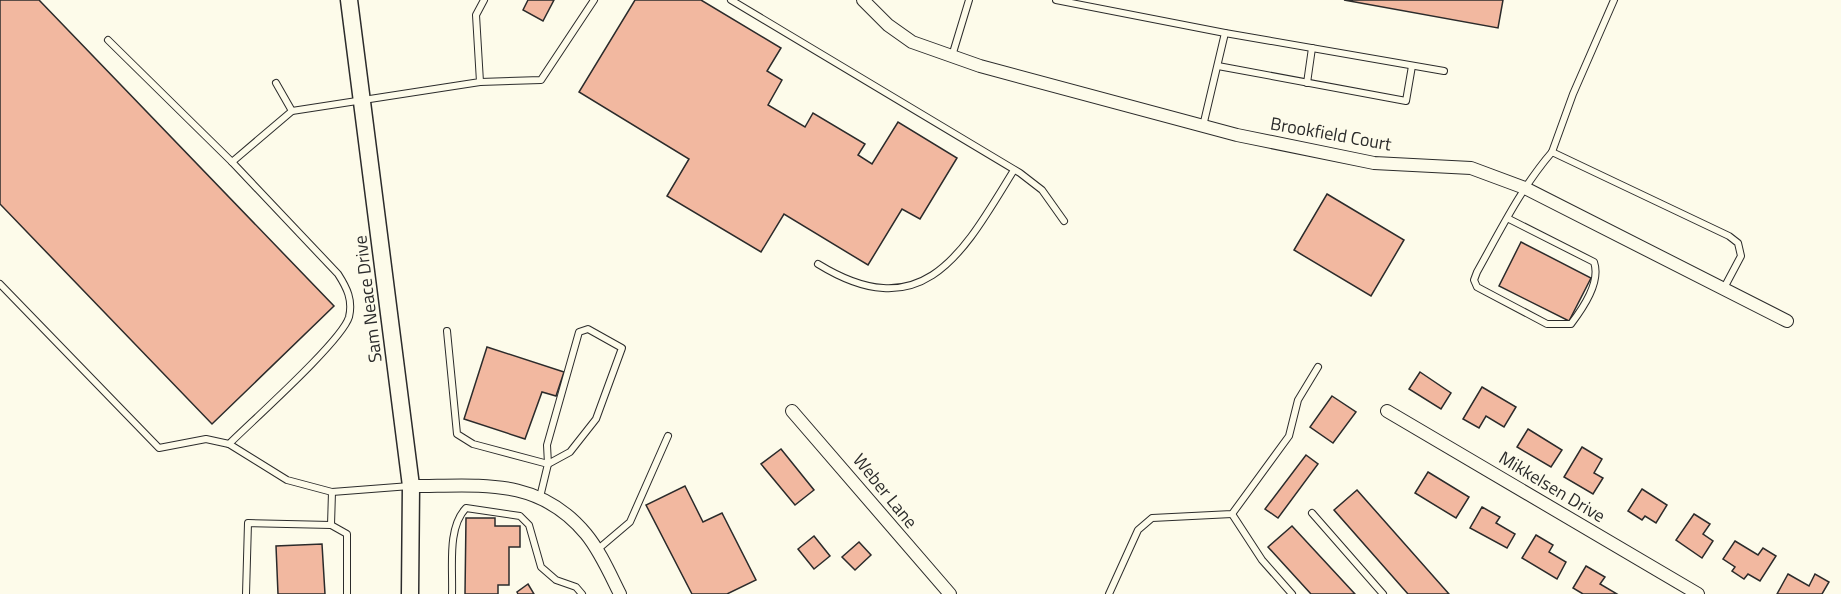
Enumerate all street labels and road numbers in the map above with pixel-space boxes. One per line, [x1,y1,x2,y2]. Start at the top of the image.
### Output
street label: Brookfield Court [1268,110,1394,158]
street label: Sam Neace Drive [346,234,389,364]
street label: Mikkelsen Drive [1494,444,1611,529]
street label: Weber Lane [847,447,924,534]

